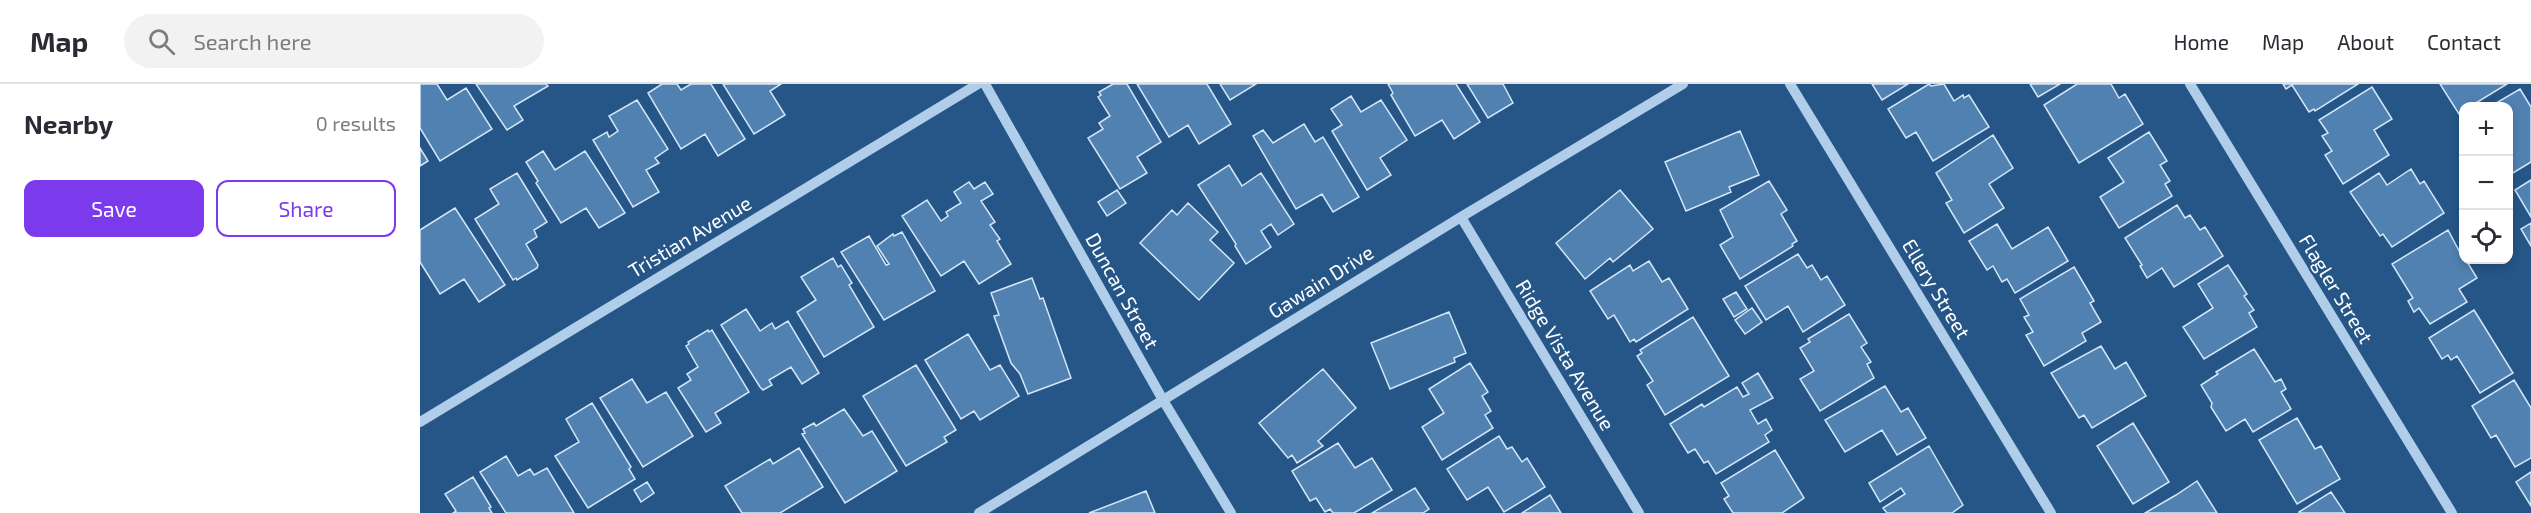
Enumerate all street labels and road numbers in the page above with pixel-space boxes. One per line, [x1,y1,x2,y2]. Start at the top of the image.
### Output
street label: Tristian Avenue [624,190,755,282]
street label: Duncan Street [1081,228,1165,353]
street label: Flagler Street [2295,230,2379,348]
street label: Ellery Street [1898,234,1976,343]
street label: Gawain Drive [1263,239,1377,323]
street label: Ridge Vista Avenue [1511,275,1620,434]

